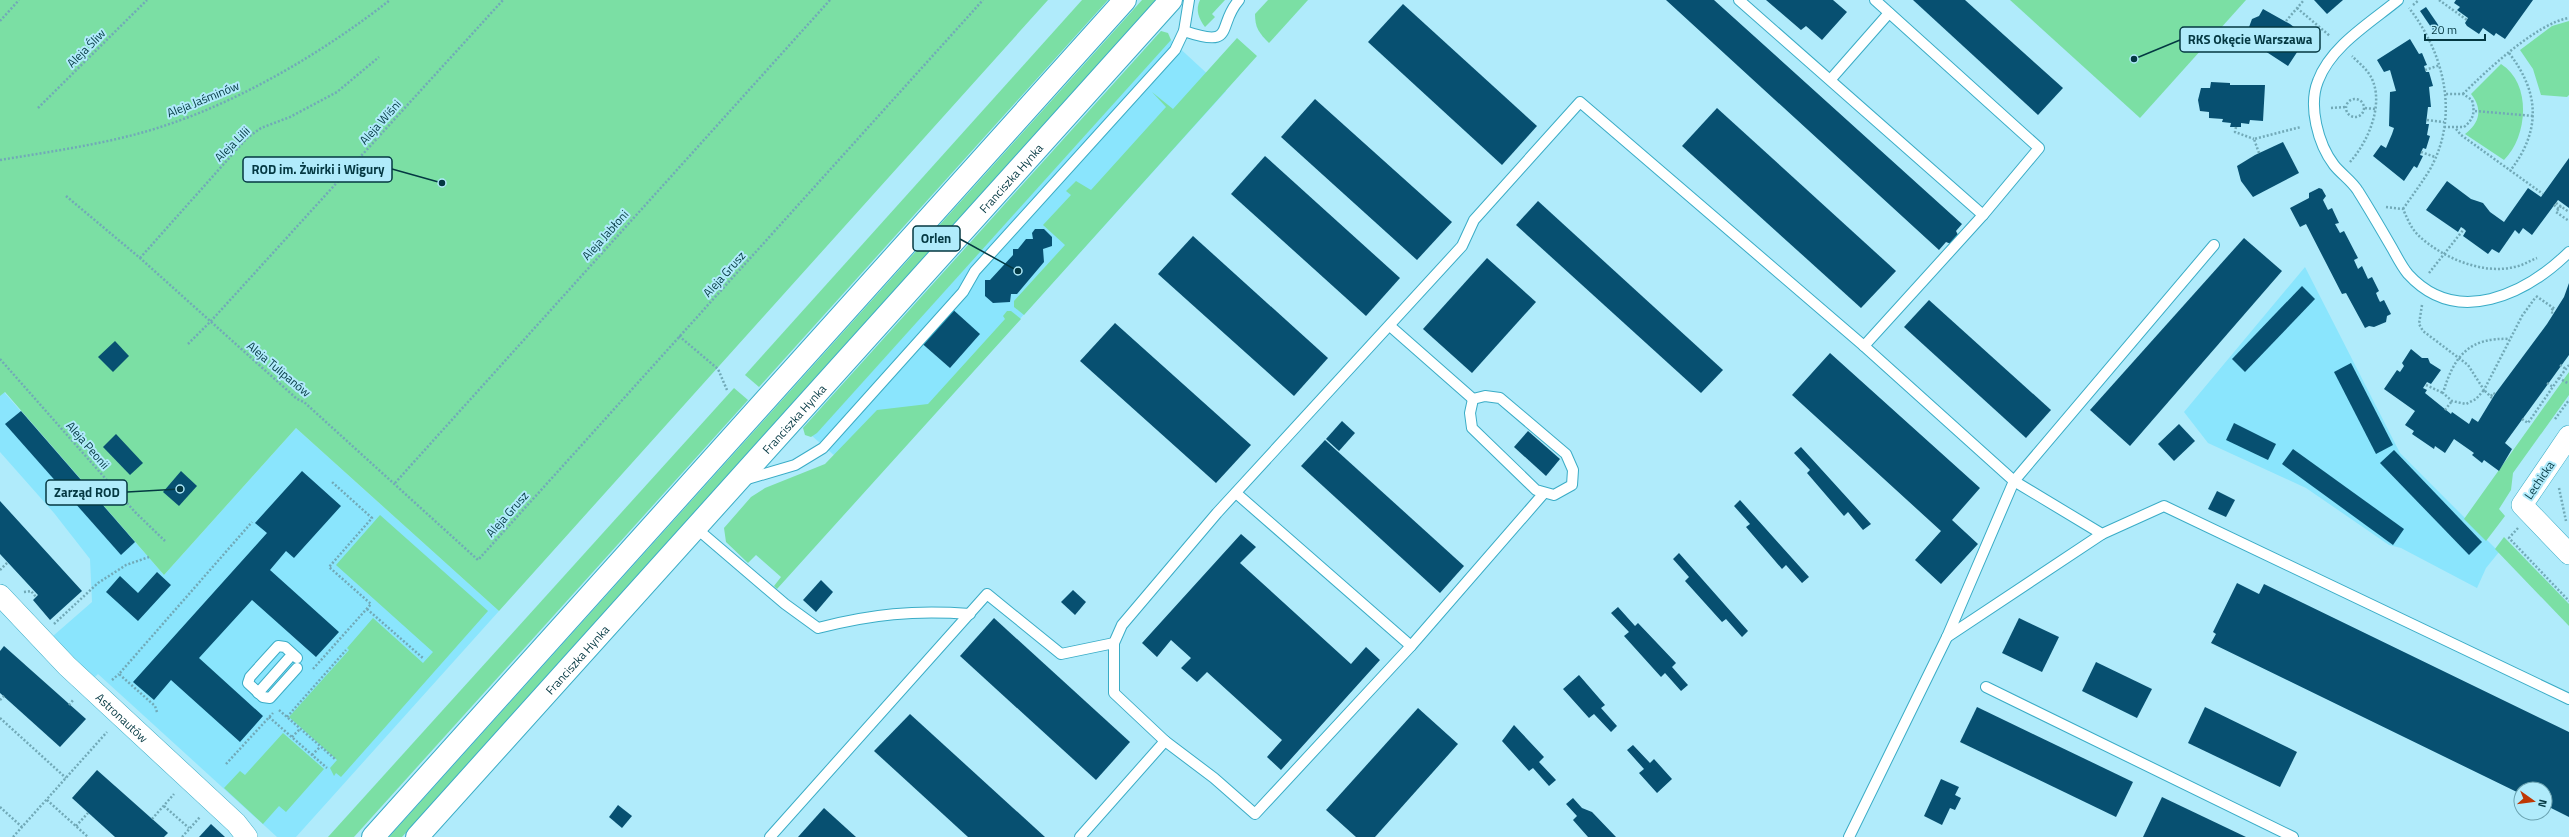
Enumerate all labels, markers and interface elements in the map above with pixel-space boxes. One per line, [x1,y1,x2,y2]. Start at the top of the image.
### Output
scale bar [2425,16,2485,42]
text: 20 m [2431,20,2457,39]
street label: Aleja Śliw [62,24,110,72]
callout: RKS Okęcie Warszawa [2180,27,2320,52]
text: RKS Okęcie Warszawa [2188,29,2313,49]
street label: Aleja Jaśminów [164,76,242,122]
street label: Aleja Wiśni [354,95,406,149]
street label: Aleja Lilii [210,122,254,166]
street label: Franciszka Hynka [974,139,1047,217]
callout: ROD im. Żwirki i Wigury [243,157,392,182]
text: ROD im. Żwirki i Wigury [251,159,385,179]
street label: Aleja Jabłoni [577,206,633,264]
callout: Orlen [913,226,960,251]
text: Orlen [921,228,951,248]
street label: Aleja Grusz [698,247,750,301]
street label: Aleja Tulipanów [243,336,315,402]
street label: Franciszka Hynka [757,380,830,458]
street label: Aleja Peonii [62,417,114,473]
street label: Lechicka [2519,457,2559,503]
callout: Zarząd ROD [46,480,127,505]
text: Zarząd ROD [54,482,120,502]
street label: Aleja Grusz [481,487,533,541]
street label: Franciszka Hynka [540,620,614,699]
street label: Astronautów [92,688,153,747]
north arrow [2513,781,2553,821]
text: N [2534,798,2551,809]

